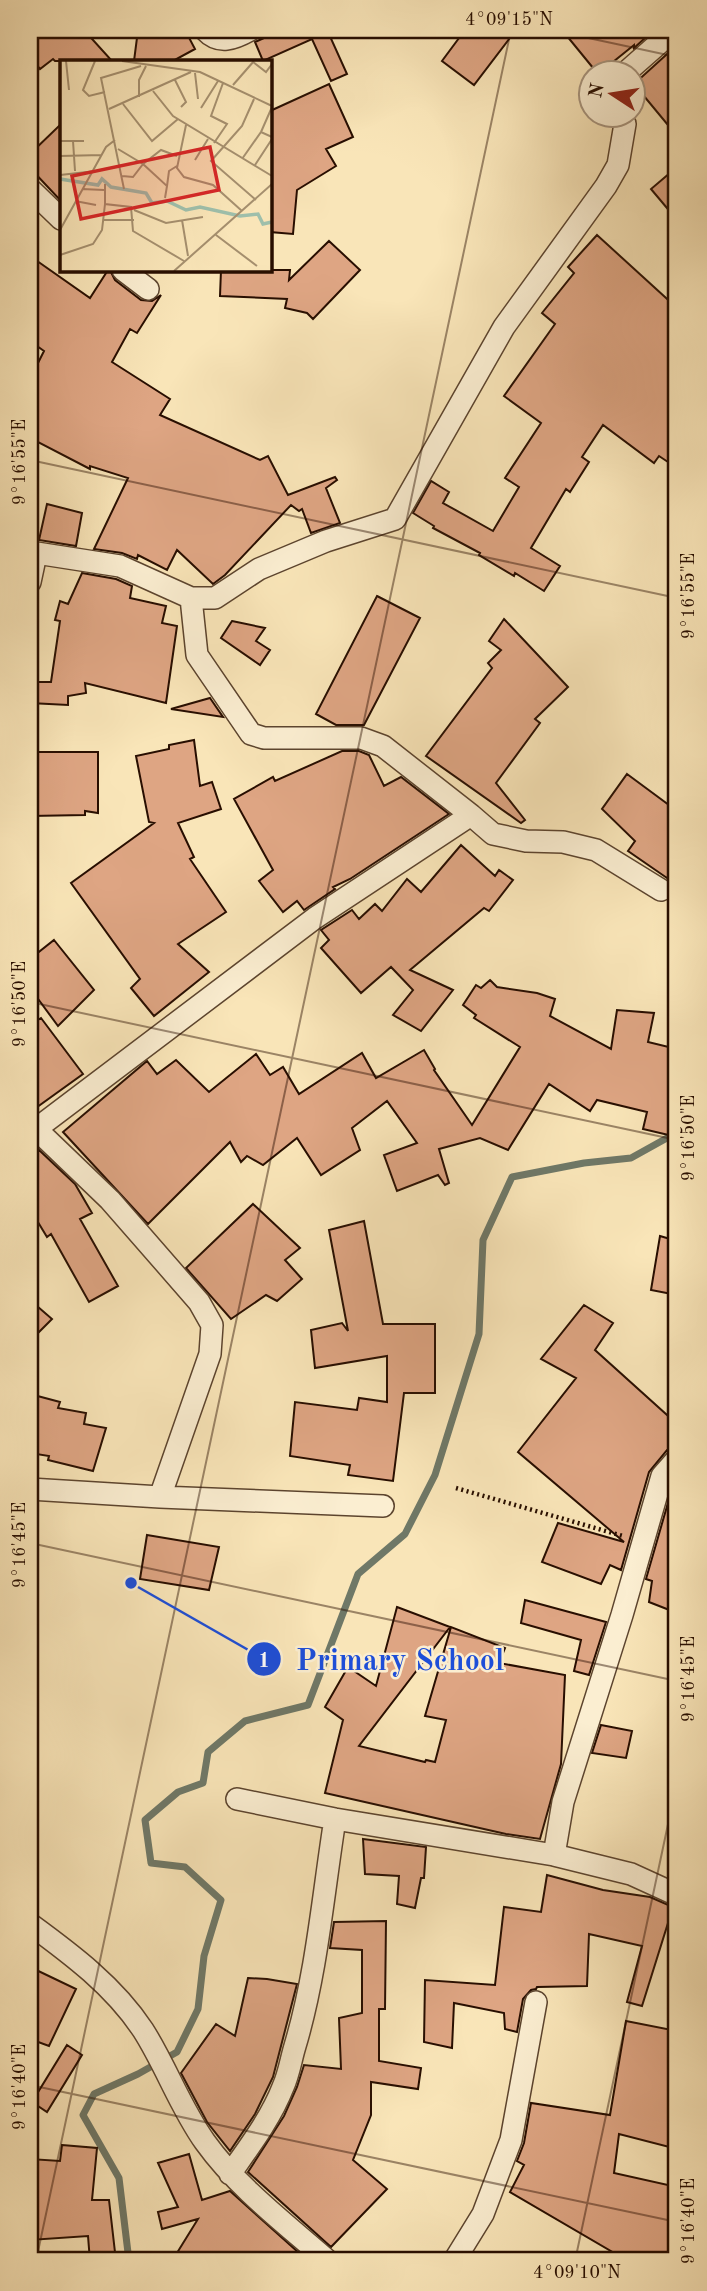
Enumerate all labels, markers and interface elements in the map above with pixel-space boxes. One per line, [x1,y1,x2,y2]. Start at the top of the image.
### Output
text: 4°09'15"N [465,11,553,29]
inset map [60,60,271,271]
north arrow [578,60,648,130]
text: N [587,81,609,100]
text: 9°16'55"E [11,419,29,505]
text: 9°16'55"E [680,553,698,639]
text: 9°16'50"E [11,961,29,1047]
text: 9°16'50"E [680,1095,698,1181]
text: 9°16'45"E [11,1502,29,1588]
callout: Primary School [247,1634,518,1685]
text: 9°16'45"E [680,1636,698,1722]
text: Primary School [296,1647,504,1677]
text: 1 [258,1651,270,1672]
text: 9°16'40"E [11,2044,29,2130]
text: 9°16'40"E [680,2178,698,2264]
text: 4°09'10"N [533,2264,621,2282]

